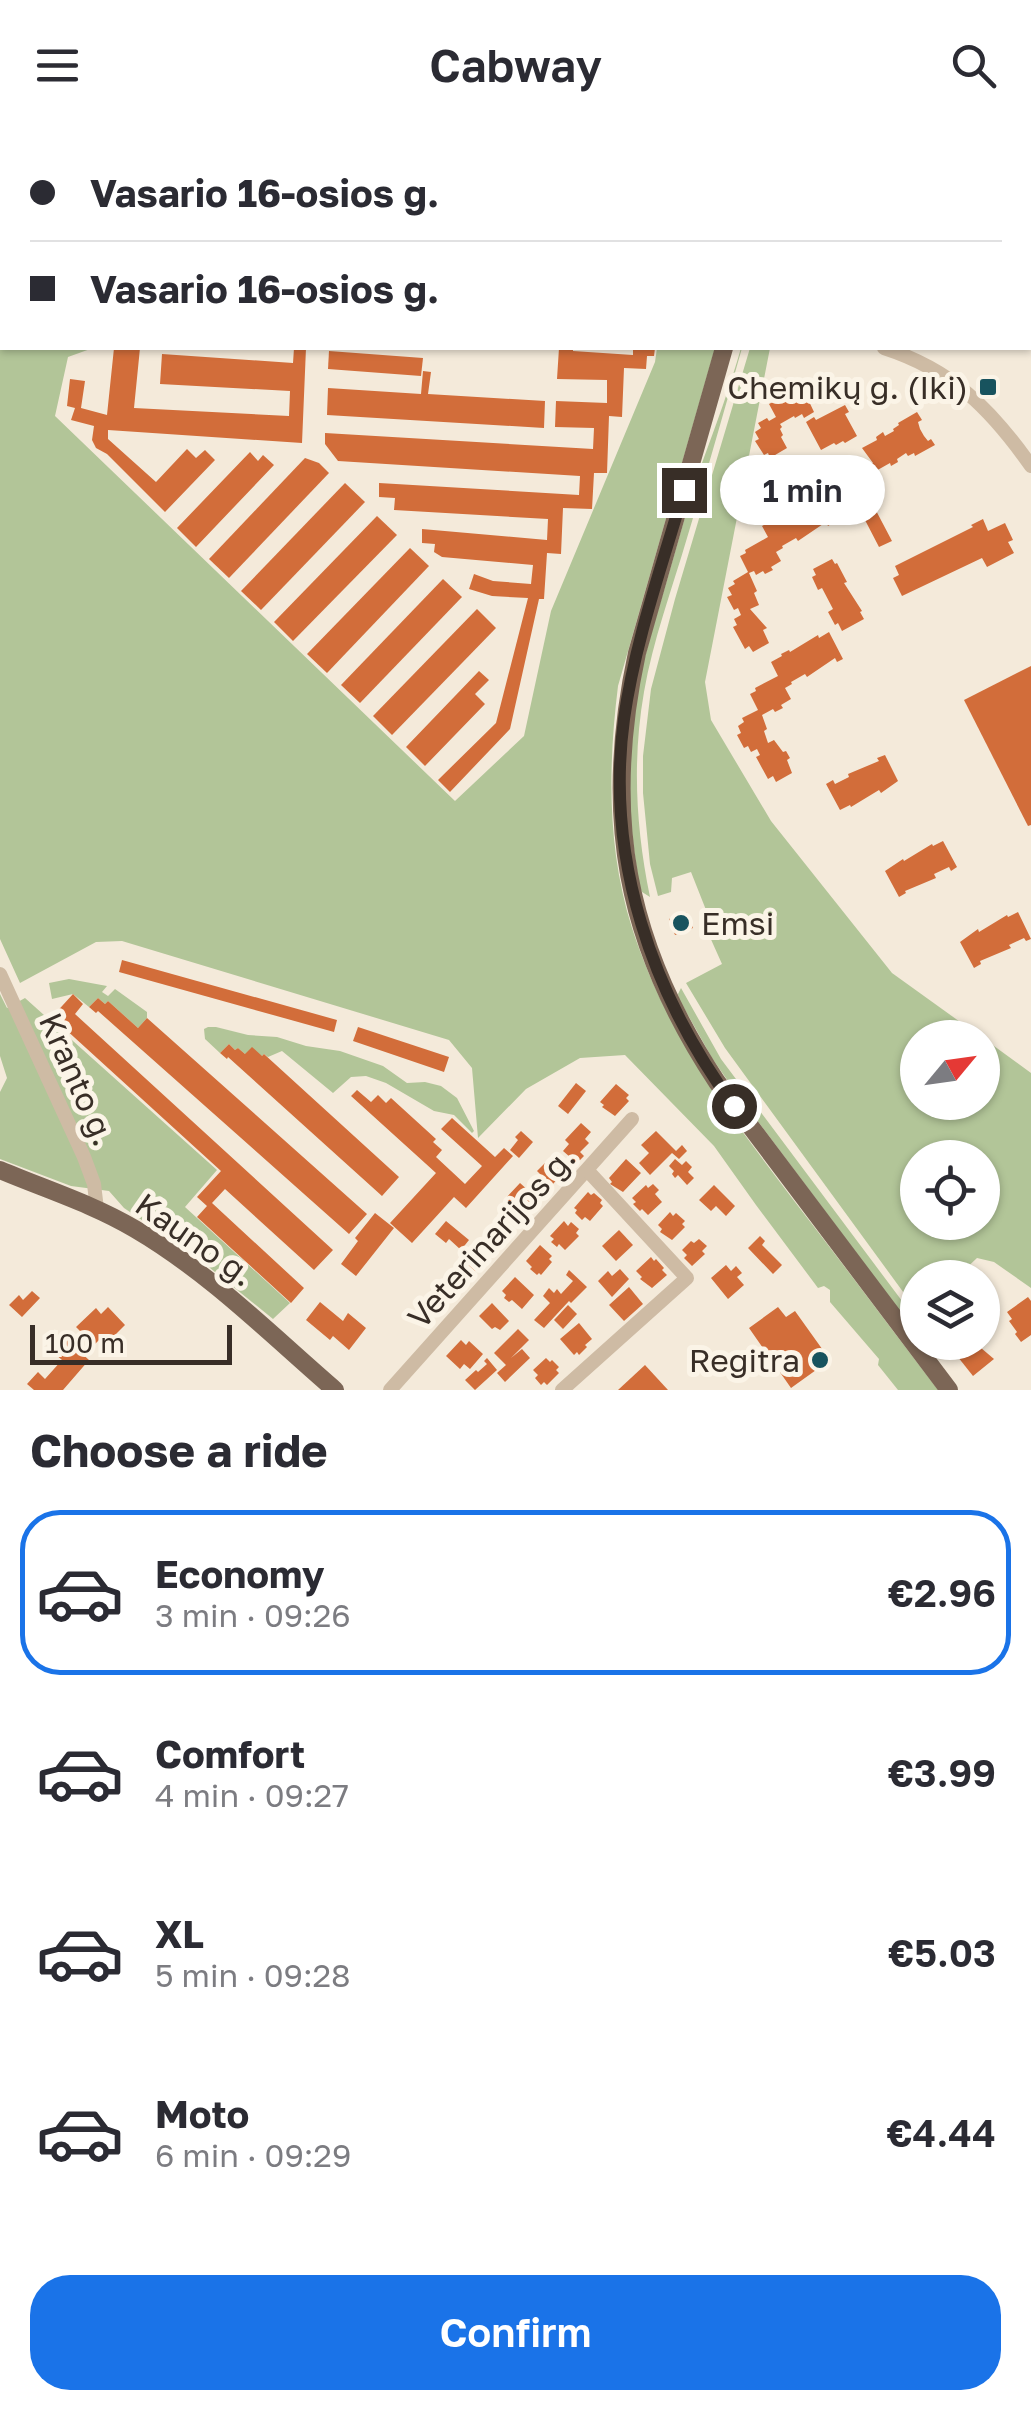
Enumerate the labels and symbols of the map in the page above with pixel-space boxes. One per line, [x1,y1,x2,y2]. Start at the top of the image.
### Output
place label: Chemikų g. (Iki) [727,368,968,406]
marker: Chemikų g. (Iki) [977,376,999,398]
callout: 1 min [719,455,884,525]
route end [662,468,707,513]
place label: Emsi [701,904,774,942]
marker: Emsi [670,912,692,934]
street label: Kranto g. [32,1007,124,1151]
north arrow [900,1020,1000,1120]
route start [712,1084,757,1129]
street label: Veterinarijos g. [399,1138,583,1336]
street label: Kauno g. [129,1185,261,1293]
scale bar [30,1320,232,1364]
place label: Regitra [689,1341,800,1379]
marker: Regitra [809,1349,831,1371]

